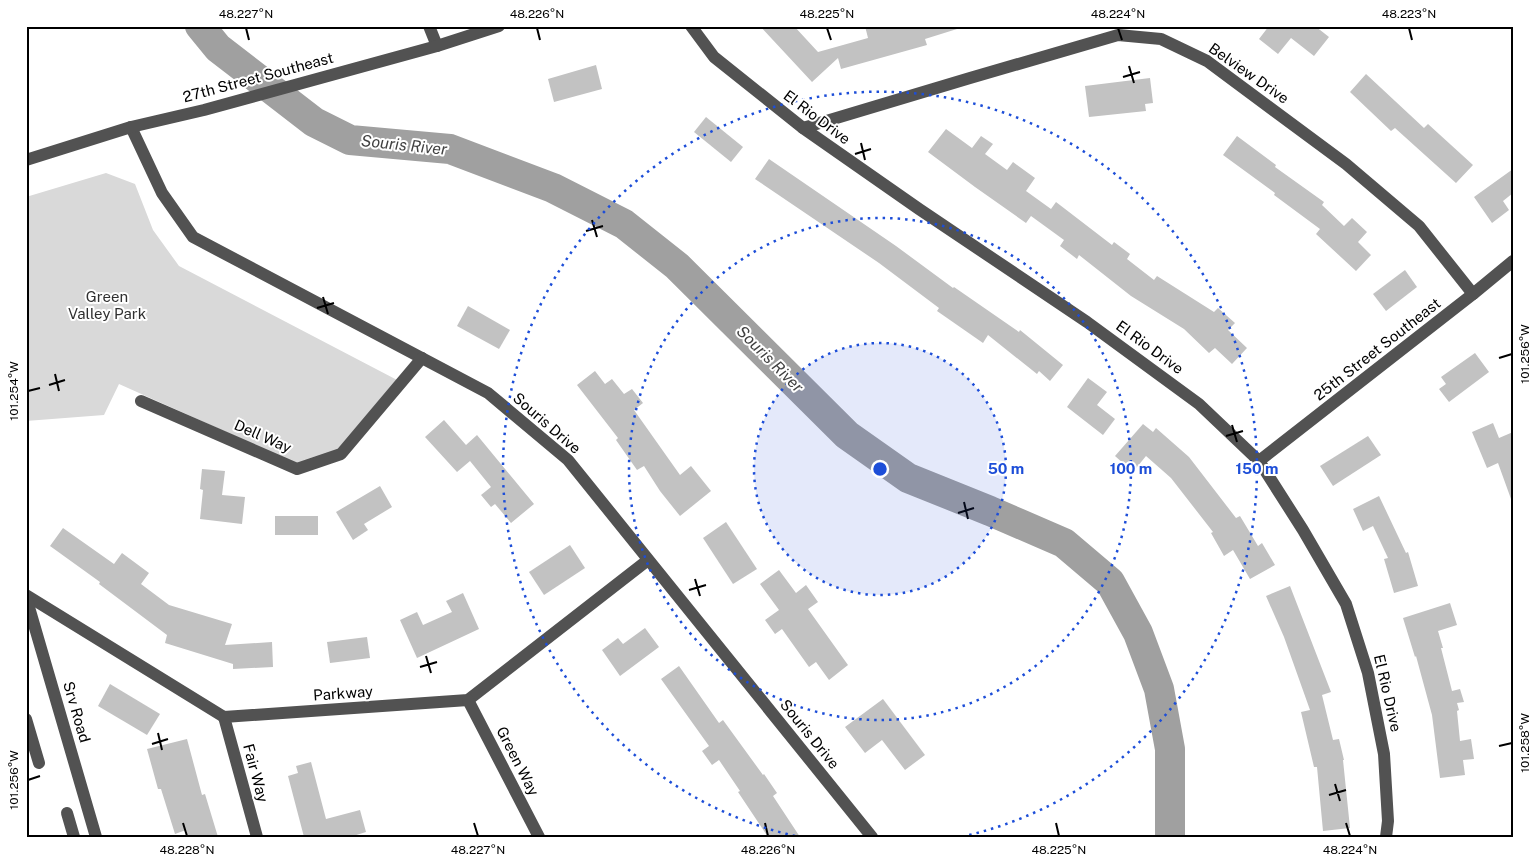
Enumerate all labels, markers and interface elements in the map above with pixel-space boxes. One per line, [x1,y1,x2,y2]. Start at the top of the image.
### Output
text: 48.227°N [219,7,273,21]
text: 48.226°N [510,7,564,21]
text: 48.225°N [800,7,854,21]
text: 48.224°N [1091,7,1145,21]
text: 48.223°N [1382,7,1436,21]
street label: Belview Drive [1206,39,1292,107]
street label: 27th Street Southeast [181,49,335,105]
street label: El Rio Drive [780,86,854,148]
water label: Souris River [360,131,449,159]
park label: Green Valley Park [68,288,146,322]
street label: 25th Street Southeast [1310,294,1444,404]
street label: El Rio Drive [1113,317,1187,377]
water label: Souris River [733,322,808,397]
text: 101.256°W [1518,324,1532,384]
text: 101.254°W [7,361,21,421]
street label: Souris Drive [510,389,584,457]
street label: Dell Way [232,416,294,456]
centre of rings [871,460,889,478]
text: 50 m [988,460,1024,477]
text: 100 m [1110,460,1152,477]
text: 150 m [1235,460,1279,477]
street label: El Rio Drive [1371,653,1405,733]
street label: Srv Road [60,679,94,745]
street label: Parkway [313,682,373,704]
street label: Souris Drive [777,696,843,772]
text: 101.258°W [1518,713,1532,773]
street label: Green Way [493,724,543,798]
street label: Fair Way [240,742,272,804]
text: 101.256°W [7,750,21,810]
text: 48.228°N [160,843,214,857]
text: 48.227°N [451,843,505,857]
text: 48.226°N [741,843,795,857]
text: 48.225°N [1032,843,1086,857]
text: 48.224°N [1323,843,1377,857]

